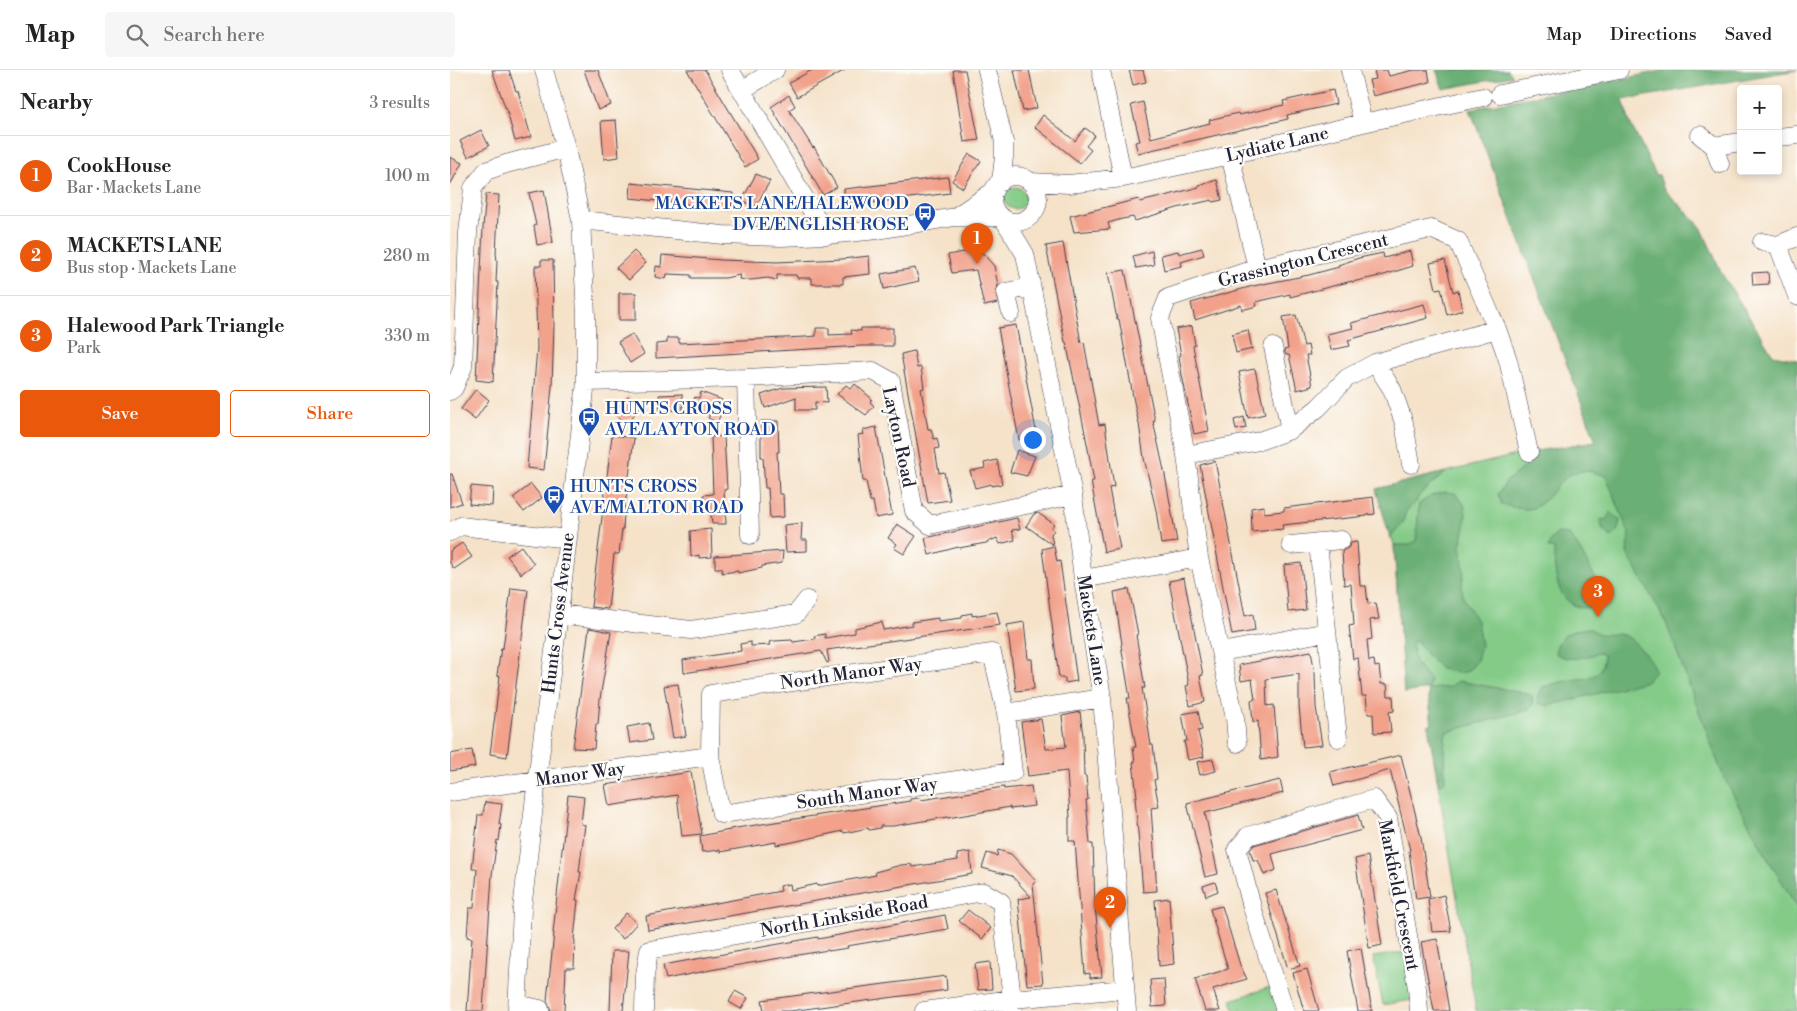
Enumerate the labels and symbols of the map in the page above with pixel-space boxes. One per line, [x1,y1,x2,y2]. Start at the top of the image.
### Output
street label: Lydiate Lane [1223,121,1331,168]
place label: MACKETS LANE/HALEWOOD DVE/ENGLISH ROSE [655,192,909,236]
bus stop icon: MACKETS LANE/HALEWOOD DVE/ENGLISH ROSE [913,201,937,232]
pin: 1 [961,223,993,264]
street label: Grassington Crescent [1216,228,1391,293]
street label: Layton Road [877,385,921,490]
place label: HUNTS CROSS AVE/LAYTON ROAD [604,397,776,441]
bus stop icon: HUNTS CROSS AVE/LAYTON ROAD [577,406,601,437]
your location [1020,427,1046,453]
place label: HUNTS CROSS AVE/MALTON ROAD [569,475,744,519]
bus stop icon: HUNTS CROSS AVE/MALTON ROAD [542,484,566,515]
street label: Hunts Cross Avenue [537,531,580,695]
street label: Mackets Lane [1071,573,1112,687]
pin: 3 [1582,576,1614,617]
street label: North Manor Way [779,652,924,695]
street label: Manor Way [534,757,627,792]
street label: South Manor Way [795,772,939,815]
street label: Markfield Crescent [1373,817,1425,973]
pin: 2 [1094,887,1126,928]
street label: North Linkside Road [758,890,930,943]

